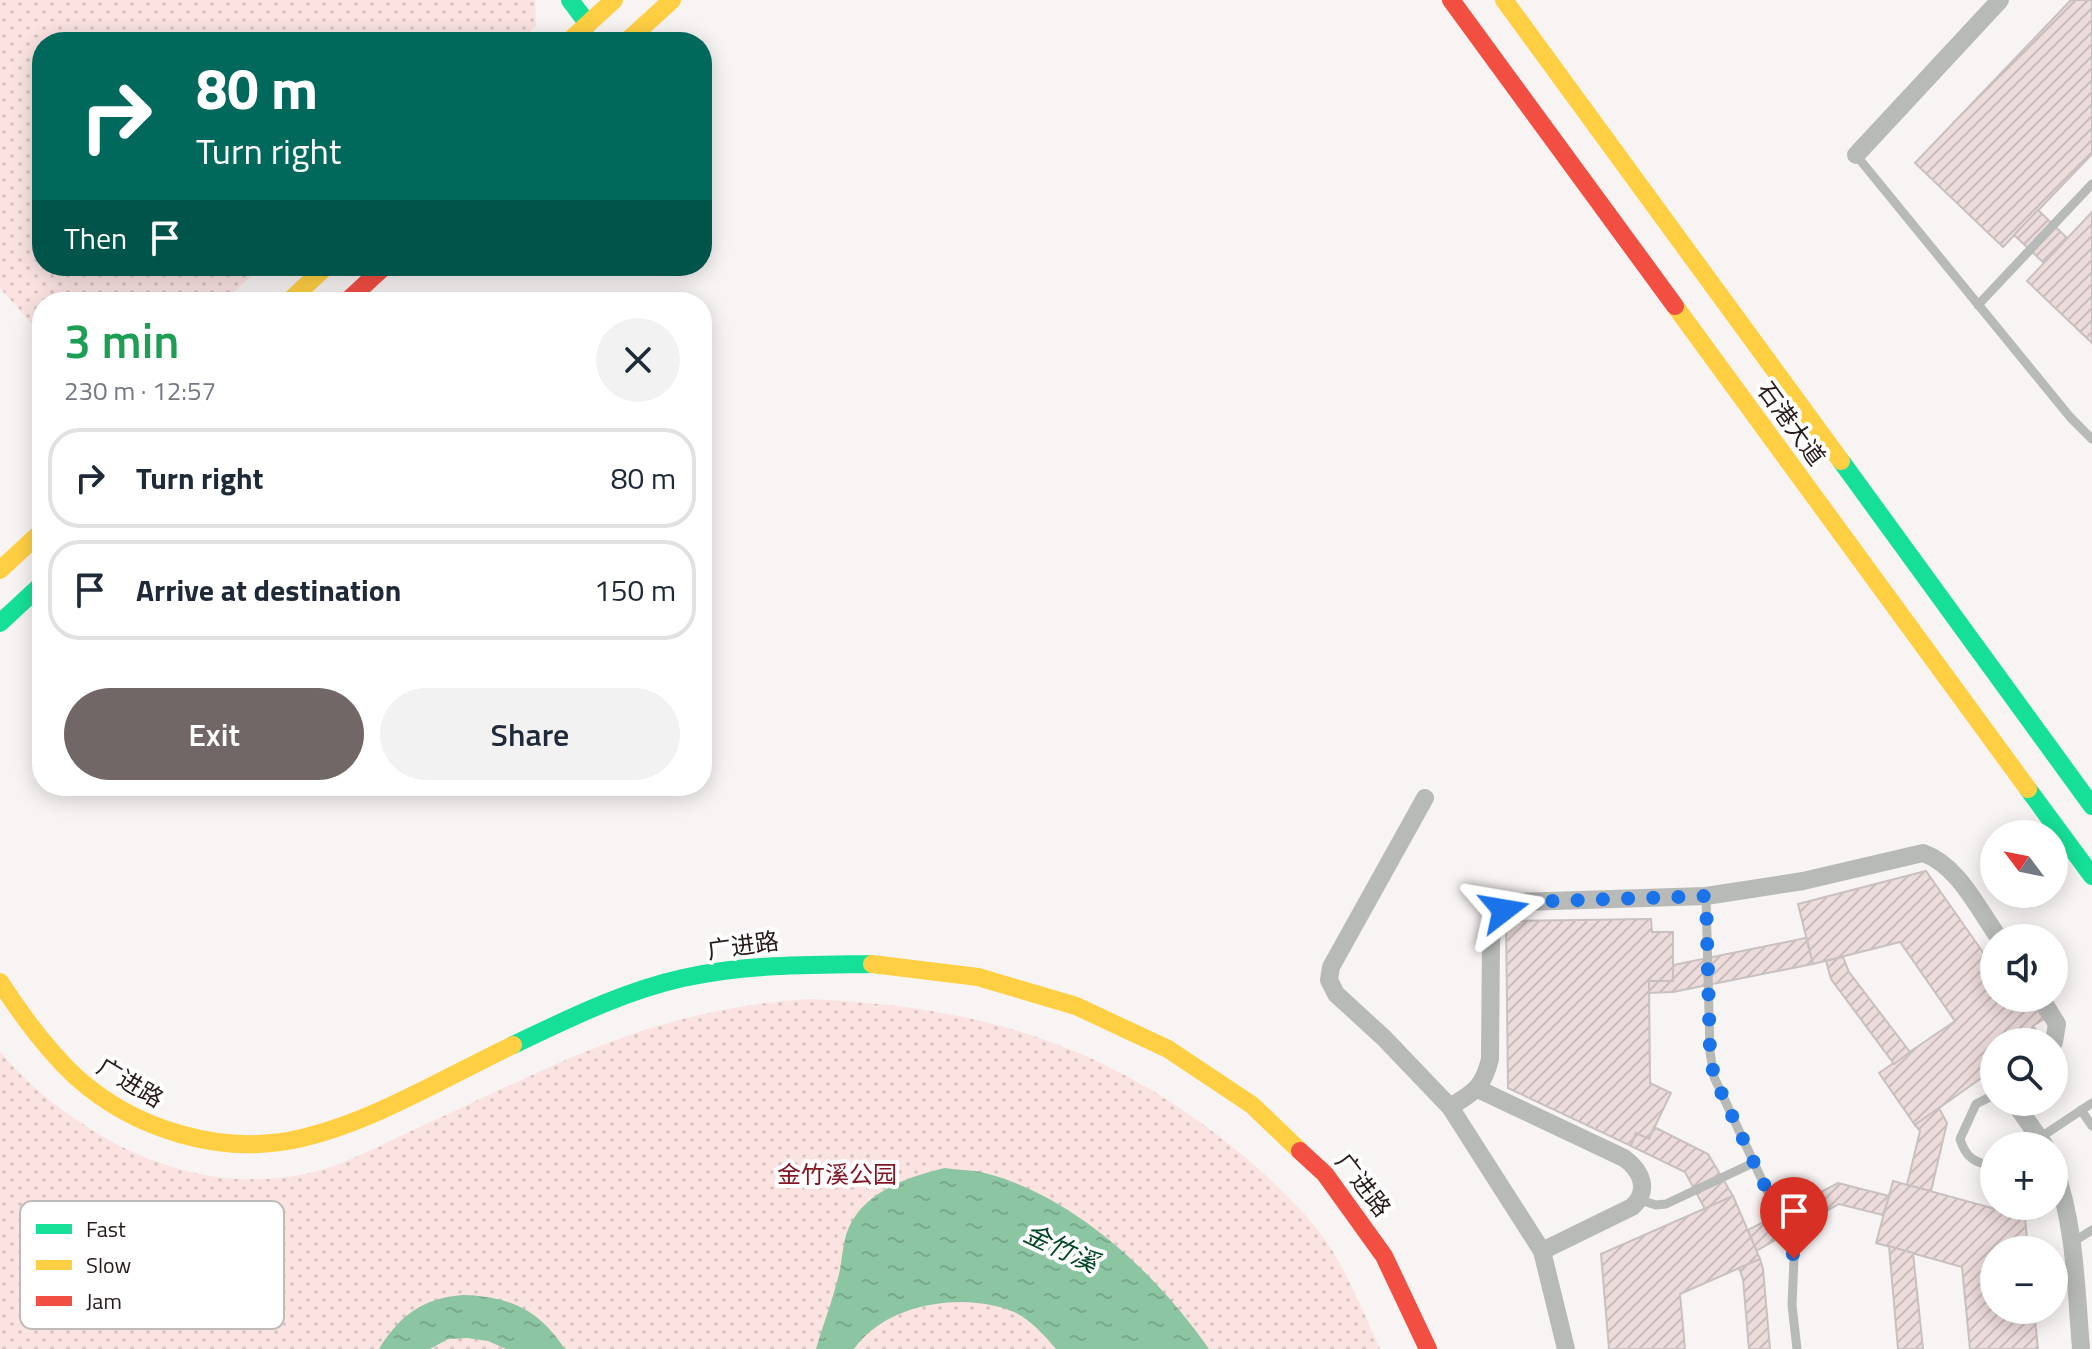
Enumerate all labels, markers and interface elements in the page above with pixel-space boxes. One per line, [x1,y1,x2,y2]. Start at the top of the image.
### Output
text: 80 m [196,46,318,131]
icon: right [64,64,168,168]
text: Turn right [196,123,341,178]
text: Then [64,215,127,261]
icon: arrive [143,216,187,260]
text: 3 min [64,304,179,377]
button: close [596,318,680,402]
text: 230 m · 12:57 [64,371,216,410]
street label: 石港大道 [1749,374,1835,473]
text: Turn right [136,455,264,501]
text: 80 m [611,455,676,501]
icon: right [68,456,112,500]
text: Arrive at destination [136,567,401,613]
text: 150 m [594,567,676,613]
icon: arrive [68,568,112,612]
button: Exit [64,688,364,780]
button: Share [380,688,680,780]
north arrow [1980,820,2068,908]
map controls [1980,820,2068,1324]
position arrow [1462,868,1546,952]
street label: 广进路 [705,922,781,968]
button: sound [1980,924,2068,1012]
button: search [1980,1028,2068,1116]
street label: 广进路 [90,1048,171,1116]
button: + [1980,1132,2068,1220]
street label: 广进路 [1327,1145,1400,1224]
park label: 金竹溪公园 [777,1156,897,1192]
pin [1760,1177,1828,1259]
icon: arrive [1772,1189,1816,1233]
legend [20,1201,284,1329]
text: Fast [86,1212,126,1246]
water label: 金竹溪 [1018,1213,1108,1283]
button: − [1980,1236,2068,1324]
text: Slow [86,1248,132,1282]
text: Jam [86,1284,122,1318]

